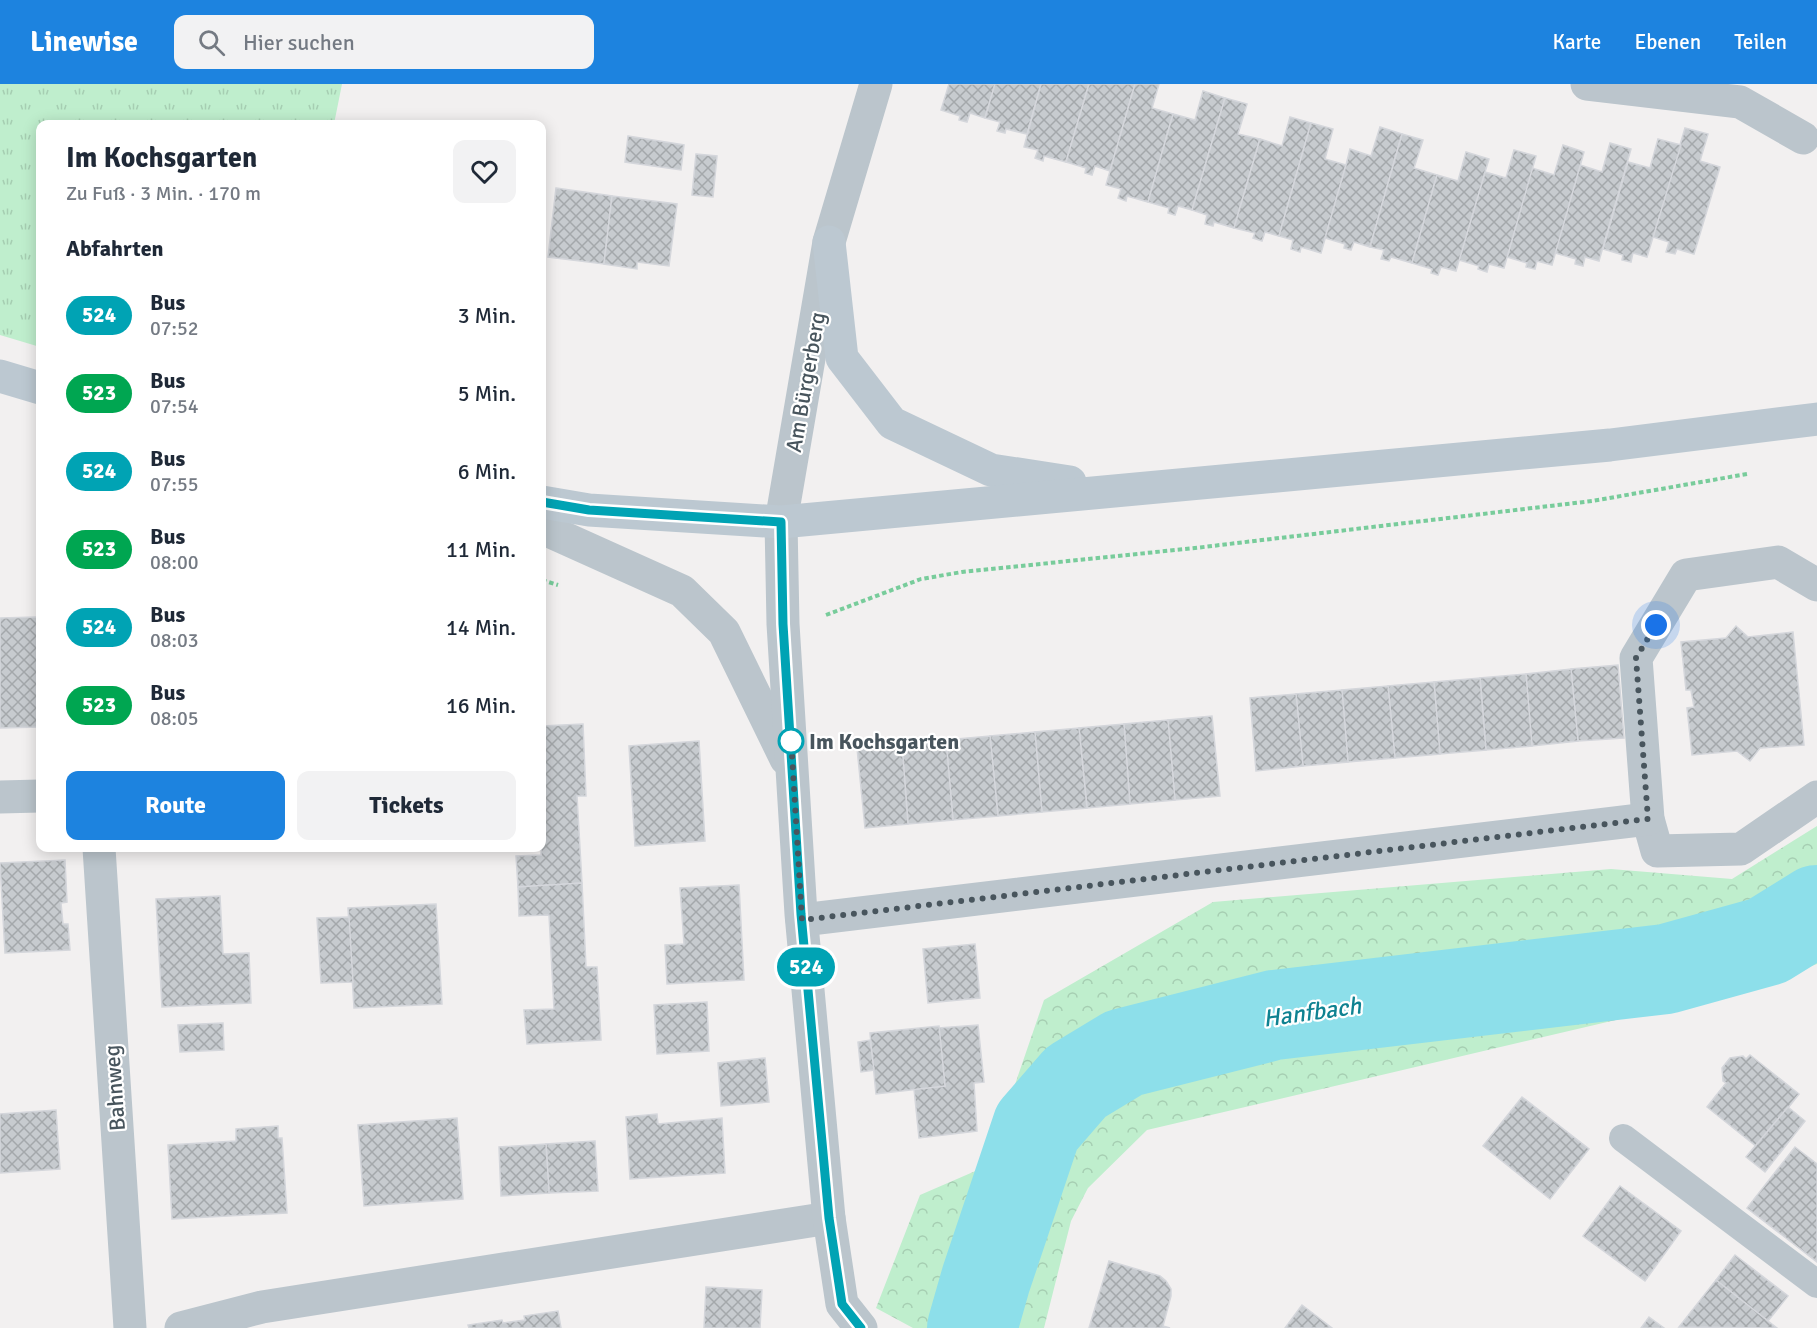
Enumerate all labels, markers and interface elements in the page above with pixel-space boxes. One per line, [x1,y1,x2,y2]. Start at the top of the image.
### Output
search box [174,15,594,69]
text: Linewise [30,25,138,59]
icon: search [195,26,228,59]
text: Hier suchen [243,29,355,56]
text: Karte [1552,29,1601,55]
text: Ebenen [1634,29,1701,55]
text: Teilen [1734,29,1787,55]
button: heart [453,140,516,203]
text: Im Kochsgarten [66,141,257,175]
text: Zu Fuß · 3 Min. · 170 m [66,181,261,206]
text: Abfahrten [66,235,164,262]
text: Bus [150,289,185,316]
text: 524 [82,302,116,328]
text: 3 Min. [458,302,516,329]
street label: Am Bürgerberg [780,310,831,454]
text: 07:52 [150,316,199,341]
text: Bus [150,367,185,394]
text: 523 [82,380,116,406]
text: 5 Min. [458,380,516,407]
text: 07:54 [150,394,199,419]
text: Bus [150,445,185,472]
text: 524 [82,458,116,484]
text: 6 Min. [458,458,516,485]
text: 07:55 [150,472,199,497]
text: Bus [150,523,185,550]
text: 523 [82,536,116,562]
text: 11 Min. [446,536,516,563]
text: 08:00 [150,550,199,575]
text: Bus [150,601,185,628]
your location [1641,610,1671,640]
text: 524 [82,614,116,640]
text: 14 Min. [446,614,516,641]
text: 08:03 [150,628,199,653]
text: Bus [150,679,185,706]
text: 523 [82,692,116,718]
text: 16 Min. [446,692,516,719]
text: 08:05 [150,706,199,731]
marker: Im Kochsgarten [778,728,804,754]
place label: Im Kochsgarten [809,728,959,755]
button: Route [66,771,285,840]
button: Tickets [297,771,516,840]
line badge: 524 [772,948,840,986]
text: 524 [789,954,823,980]
water label: Hanfbach [1261,990,1364,1034]
street label: Bahnweg [98,1044,131,1132]

